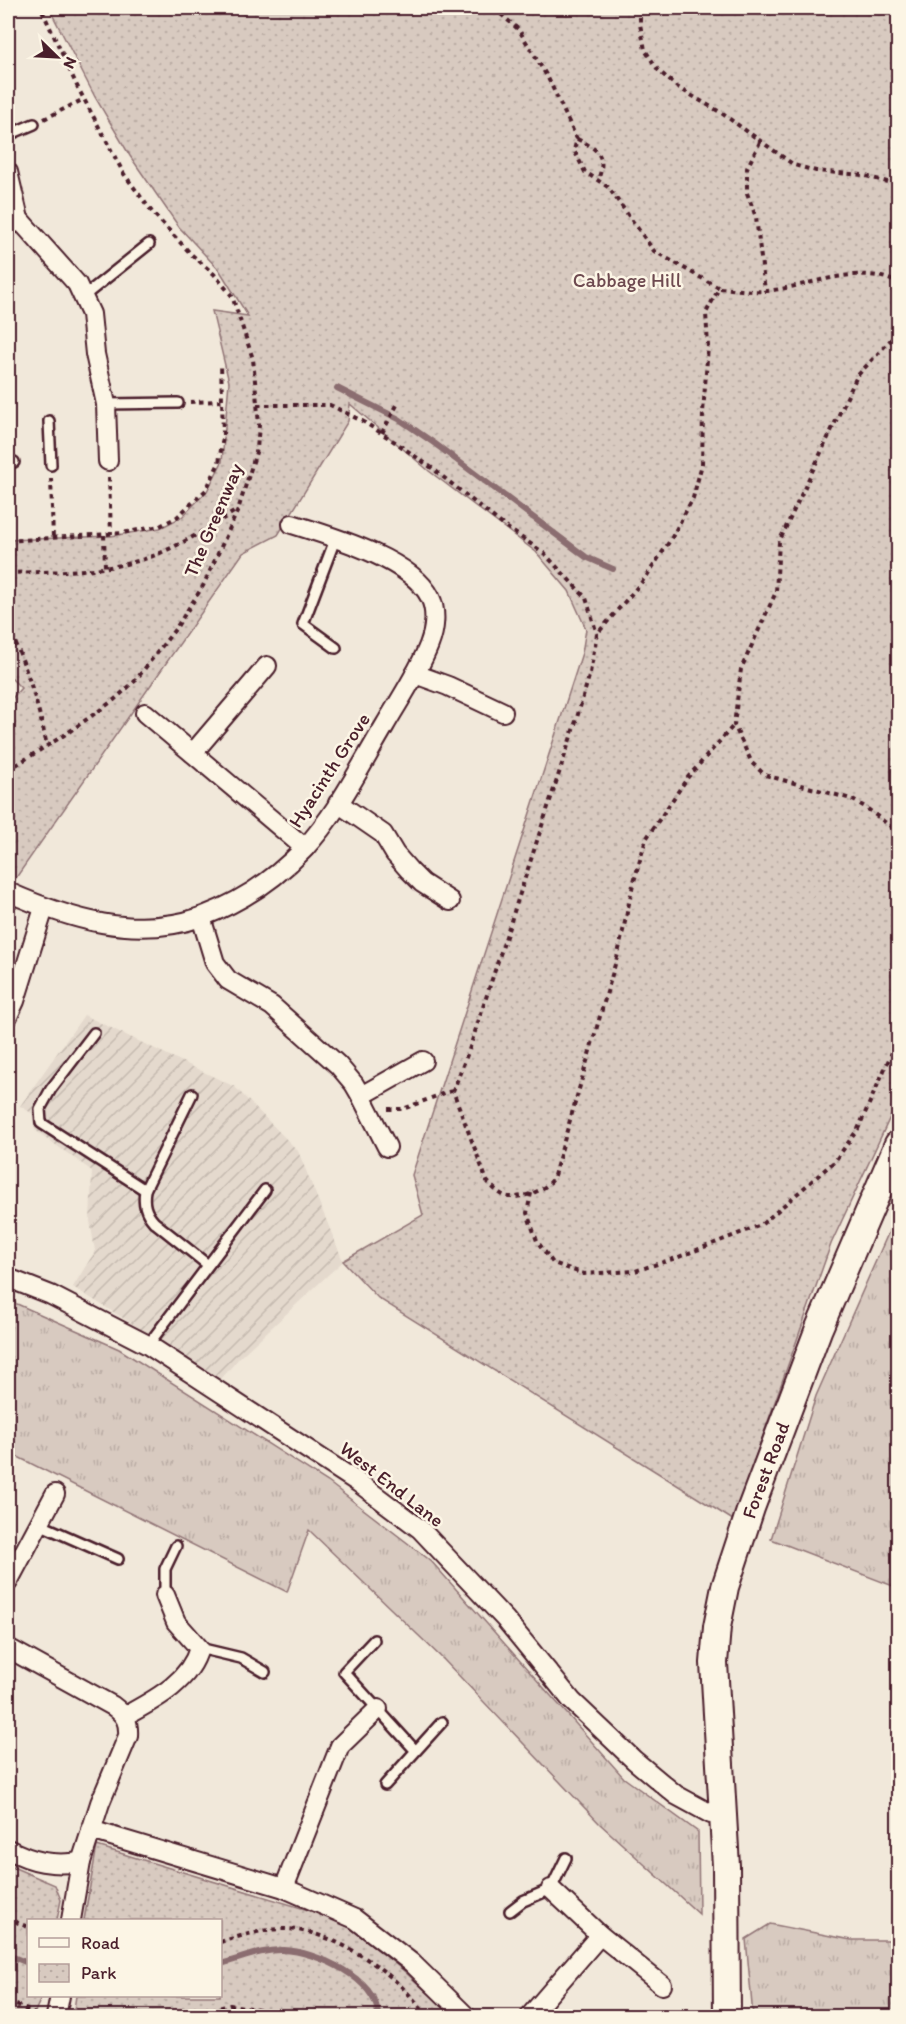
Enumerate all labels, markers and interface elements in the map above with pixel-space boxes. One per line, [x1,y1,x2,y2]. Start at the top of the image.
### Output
north arrow [27,27,87,87]
text: N [59,54,81,72]
park label: Cabbage Hill [573,268,682,292]
street label: The Greenway [178,459,248,580]
street label: Hyacinth Grove [283,708,375,832]
street label: Forest Road [736,1418,795,1522]
street label: West End Lane [335,1436,449,1532]
legend [27,1919,222,1997]
text: Road [81,1932,120,1954]
text: Park [81,1962,116,1984]

